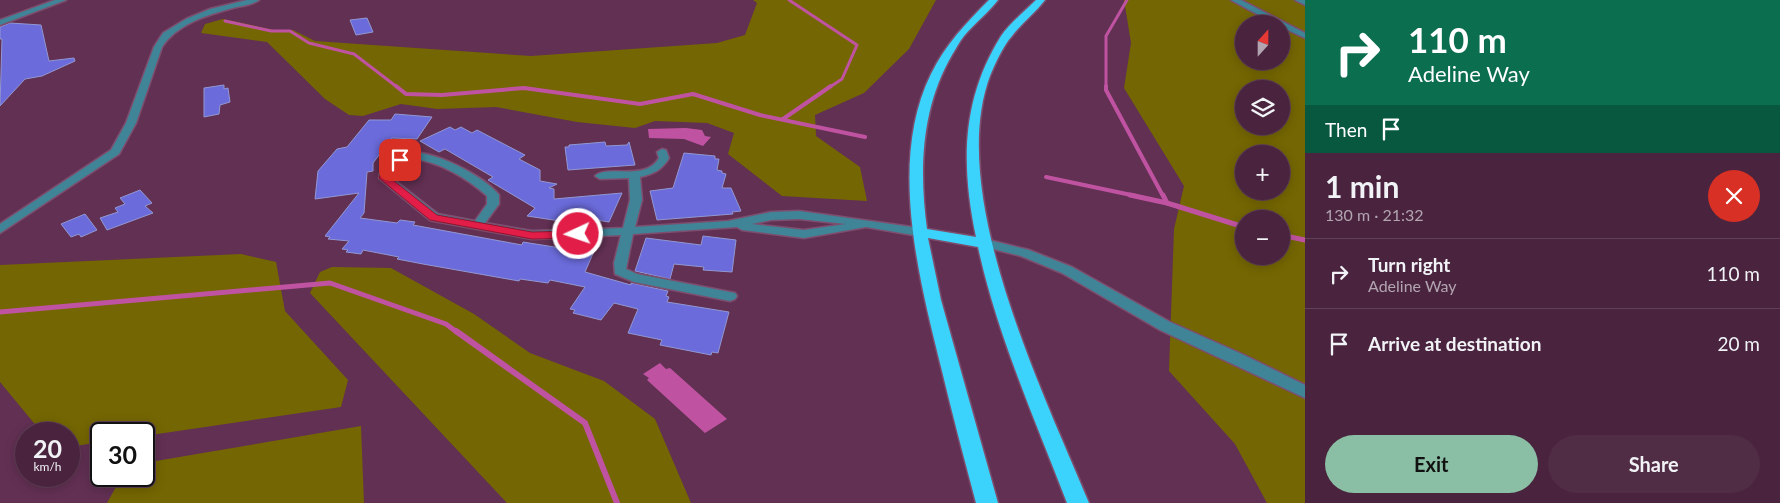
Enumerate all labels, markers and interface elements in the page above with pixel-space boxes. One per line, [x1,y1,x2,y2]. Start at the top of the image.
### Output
north arrow [1235,15,1290,70]
map controls [1235,15,1290,265]
text: 110 m [1408,18,1507,60]
icon: right [1325,20,1390,85]
text: Adeline Way [1408,60,1530,87]
button: layers [1235,80,1290,135]
icon: arrive [1377,115,1405,143]
text: Then [1325,118,1367,141]
pin [379,139,421,181]
button: + [1235,145,1290,200]
icon: arrive [386,146,414,174]
text: 1 min [1325,168,1399,204]
button: close [1708,170,1760,222]
text: 130 m · 21:32 [1325,205,1424,224]
position arrow [551,207,603,259]
button: − [1235,210,1290,265]
text: Turn right [1368,253,1450,276]
icon: right [1325,260,1353,288]
text: 110 m [1706,262,1760,285]
text: Adeline Way [1368,276,1457,295]
icon: arrive [1325,330,1353,358]
text: Arrive at destination [1368,332,1541,355]
text: 20 m [1717,332,1760,355]
speed limit sign: 30 [90,422,155,487]
text: 20 [33,433,62,463]
button: Exit [1325,435,1538,493]
button: Share [1548,435,1760,493]
text: km/h [33,459,62,474]

